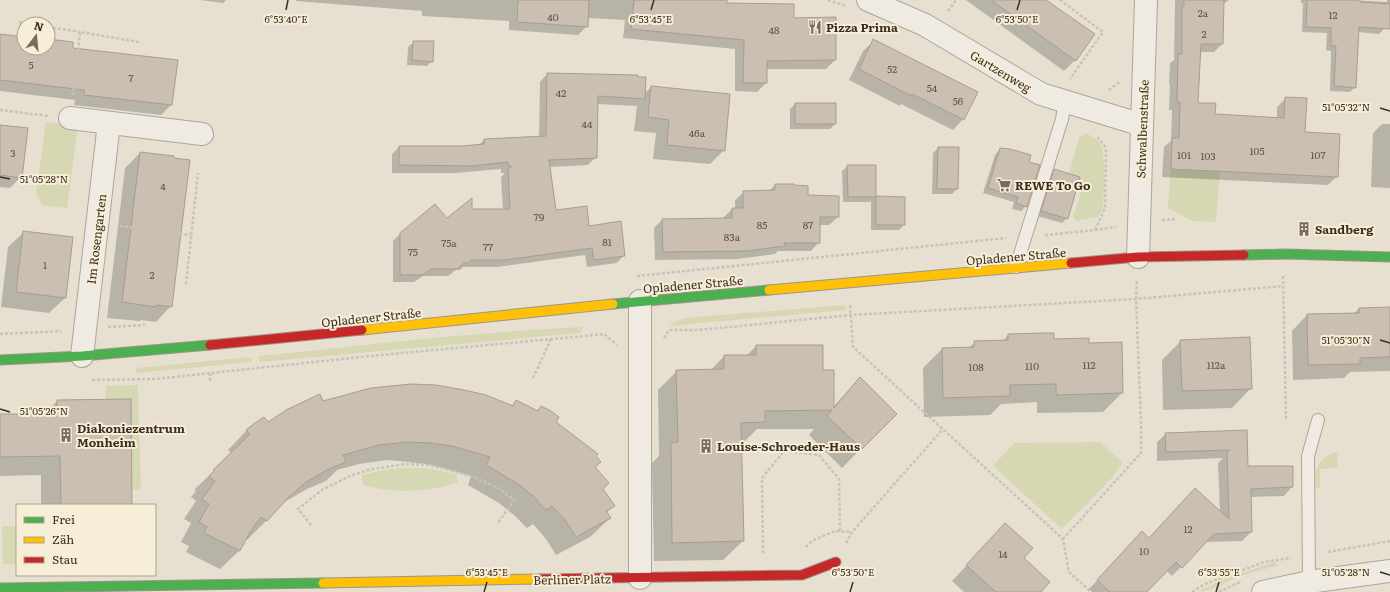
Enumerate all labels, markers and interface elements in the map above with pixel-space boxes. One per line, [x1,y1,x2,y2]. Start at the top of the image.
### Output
house number: 2a [1198,5,1209,20]
house number: 12 [1328,7,1338,22]
house number: 40 [547,9,559,24]
text: 6°53'40"E [264,11,308,26]
text: 6°53'45"E [630,11,672,26]
text: 6°53'50"E [996,11,1038,26]
north arrow [16,16,56,56]
text: N [32,16,46,34]
place label: Pizza Prima [826,18,898,36]
restaurant icon: Pizza Prima [807,19,823,35]
house number: 48 [768,22,780,37]
house number: 2 [1201,26,1207,41]
street label: Gartzenweg [967,46,1035,96]
house number: 5 [28,57,34,72]
house number: 52 [887,61,897,76]
house number: 7 [128,70,134,85]
street label: Schwalbenstraße [1131,79,1153,179]
house number: 54 [927,80,938,95]
house number: 42 [556,85,566,100]
house number: 56 [953,93,964,108]
text: 51°05'32"N [1322,99,1370,114]
house number: 44 [581,116,593,131]
house number: 46a [689,125,706,140]
house number: 105 [1250,143,1264,158]
house number: 3 [10,145,16,160]
house number: 101 [1177,147,1191,162]
house number: 107 [1311,147,1325,162]
house number: 103 [1200,148,1216,163]
text: 51°05'28"N [20,171,68,186]
place label: REWE To Go [1015,176,1091,194]
supermarket icon: REWE To Go [996,177,1012,193]
house number: 4 [160,178,166,193]
street label: Im Rosengarten [82,193,110,285]
house number: 79 [534,209,544,224]
house number: 85 [757,217,767,232]
house number: 87 [803,217,813,232]
place label: Sandberg [1315,220,1374,238]
building icon: Sandberg [1296,221,1312,237]
house number: 83a [724,229,741,244]
house number: 81 [602,234,612,249]
house number: 75a [441,235,457,250]
house number: 77 [483,239,493,254]
street label: Opladener Straße [965,243,1067,269]
house number: 75 [408,244,418,259]
house number: 1 [43,257,47,272]
house number: 2 [149,267,155,282]
street label: Opladener Straße [642,271,744,297]
street label: Opladener Straße [320,303,422,331]
text: 51°05'30"N [1321,332,1371,347]
house number: 112 [1082,357,1096,372]
house number: 112a [1207,357,1226,372]
house number: 110 [1025,358,1039,373]
house number: 108 [968,359,984,374]
text: 51°05'26"N [20,403,68,418]
place label: Diakoniezentrum Monheim [77,419,185,451]
building icon: Diakoniezentrum Monheim [58,427,74,443]
place label: Louise-Schroeder-Haus [717,437,860,455]
building icon: Louise-Schroeder-Haus [698,438,714,454]
legend [16,504,156,576]
text: Frei [52,510,75,528]
house number: 12 [1183,521,1193,536]
text: Zäh [52,530,74,548]
house number: 10 [1139,543,1149,558]
house number: 14 [998,546,1008,561]
text: Stau [52,550,78,568]
text: 6°53'45"E [466,564,508,579]
text: 6°53'50"E [832,564,874,579]
text: 6°53'55"E [1198,564,1240,579]
text: 51°05'28"N [1322,564,1370,579]
street label: Berliner Platz [533,569,611,589]

